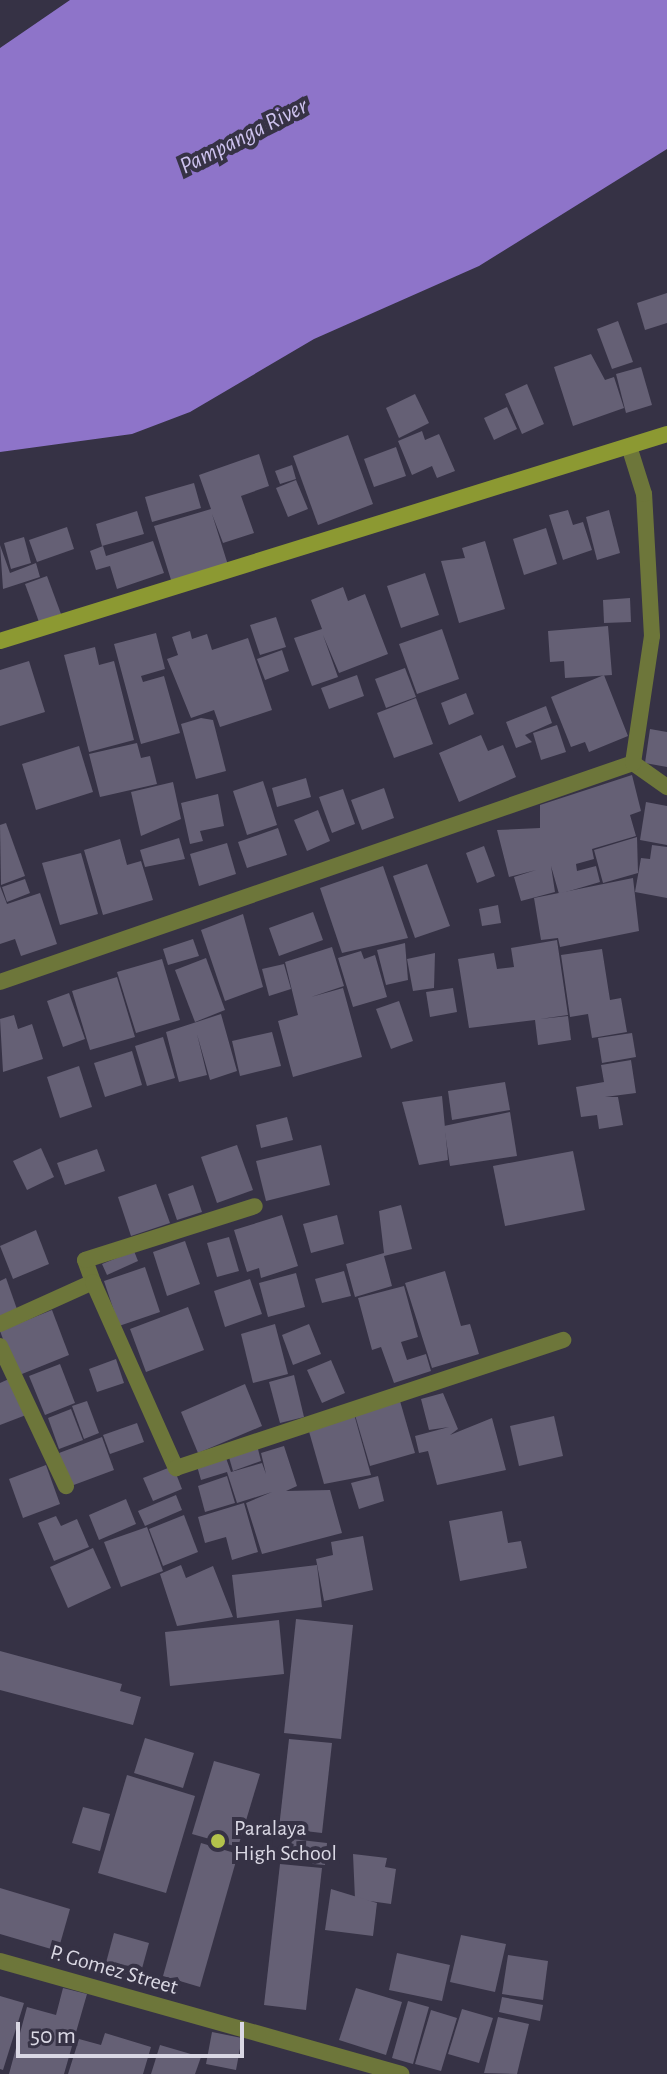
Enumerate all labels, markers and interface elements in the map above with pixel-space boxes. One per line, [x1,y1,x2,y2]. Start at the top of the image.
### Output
water label: Pampanga River [175,92,313,182]
place label: Paralaya High School [234,1815,337,1866]
marker: Paralaya High School [209,1832,227,1850]
street label: P. Gomez Street [47,1939,181,2001]
scale bar [20,2006,248,2056]
text: 50 m [30,2024,76,2048]

